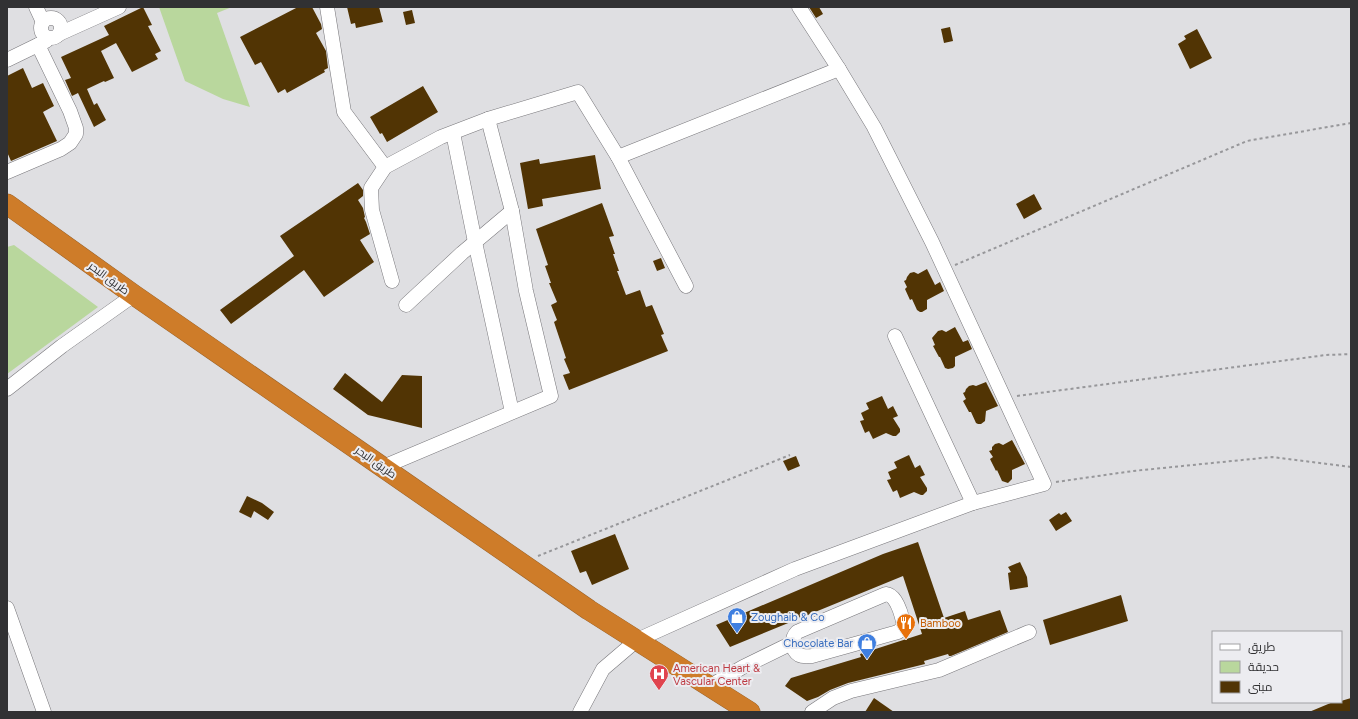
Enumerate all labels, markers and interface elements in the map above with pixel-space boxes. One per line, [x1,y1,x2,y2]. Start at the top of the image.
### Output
street label: طريق البحر [85,259,132,297]
street label: طريق البحر [352,443,399,481]
shop icon: Zoughaib & Co [726,606,748,634]
place label: Zoughaib & Co [751,611,825,624]
restaurant icon: Bamboo [895,612,917,640]
place label: Bamboo [920,617,961,630]
legend [1212,631,1342,703]
shop icon: Chocolate Bar [856,632,878,660]
place label: Chocolate Bar [783,637,853,650]
text: طريق [1248,640,1276,654]
text: حديقة [1248,660,1279,674]
place label: American Heart & Vascular Center [673,662,760,688]
hospital icon: American Heart & Vascular Center [648,663,670,691]
text: مبنى [1248,680,1273,694]

